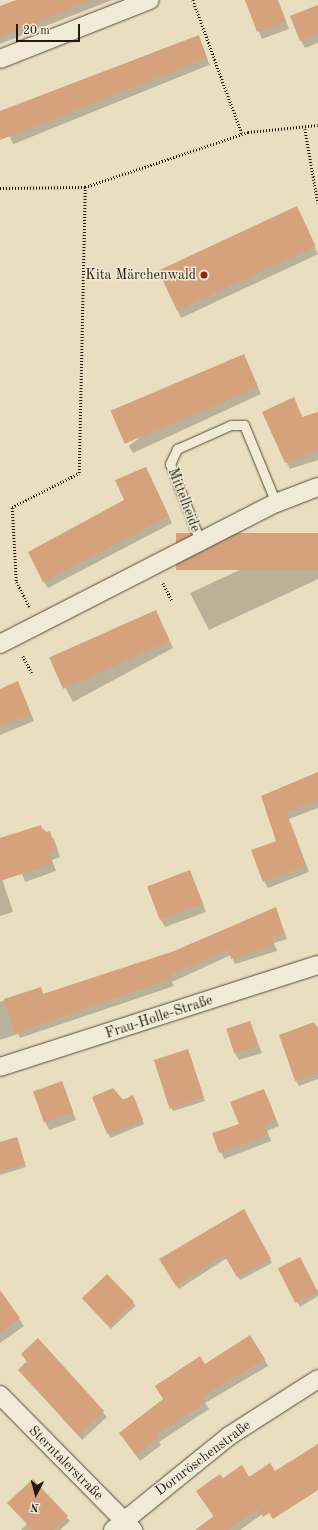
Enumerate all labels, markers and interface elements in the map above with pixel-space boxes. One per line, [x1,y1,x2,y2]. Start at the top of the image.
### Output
scale bar [18,16,82,42]
text: 20 m [23,25,50,37]
place label: Kita Märchenwald [85,267,196,283]
marker: Kita Märchenwald [199,270,209,280]
street label: Mittelheide [164,466,204,534]
street label: Frau-Holle-Straße [103,992,215,1042]
street label: Dornröschenstraße [152,1417,254,1499]
street label: Sterntalerstraße [25,1422,107,1504]
north arrow [16,1474,56,1514]
text: N [30,1501,39,1512]

